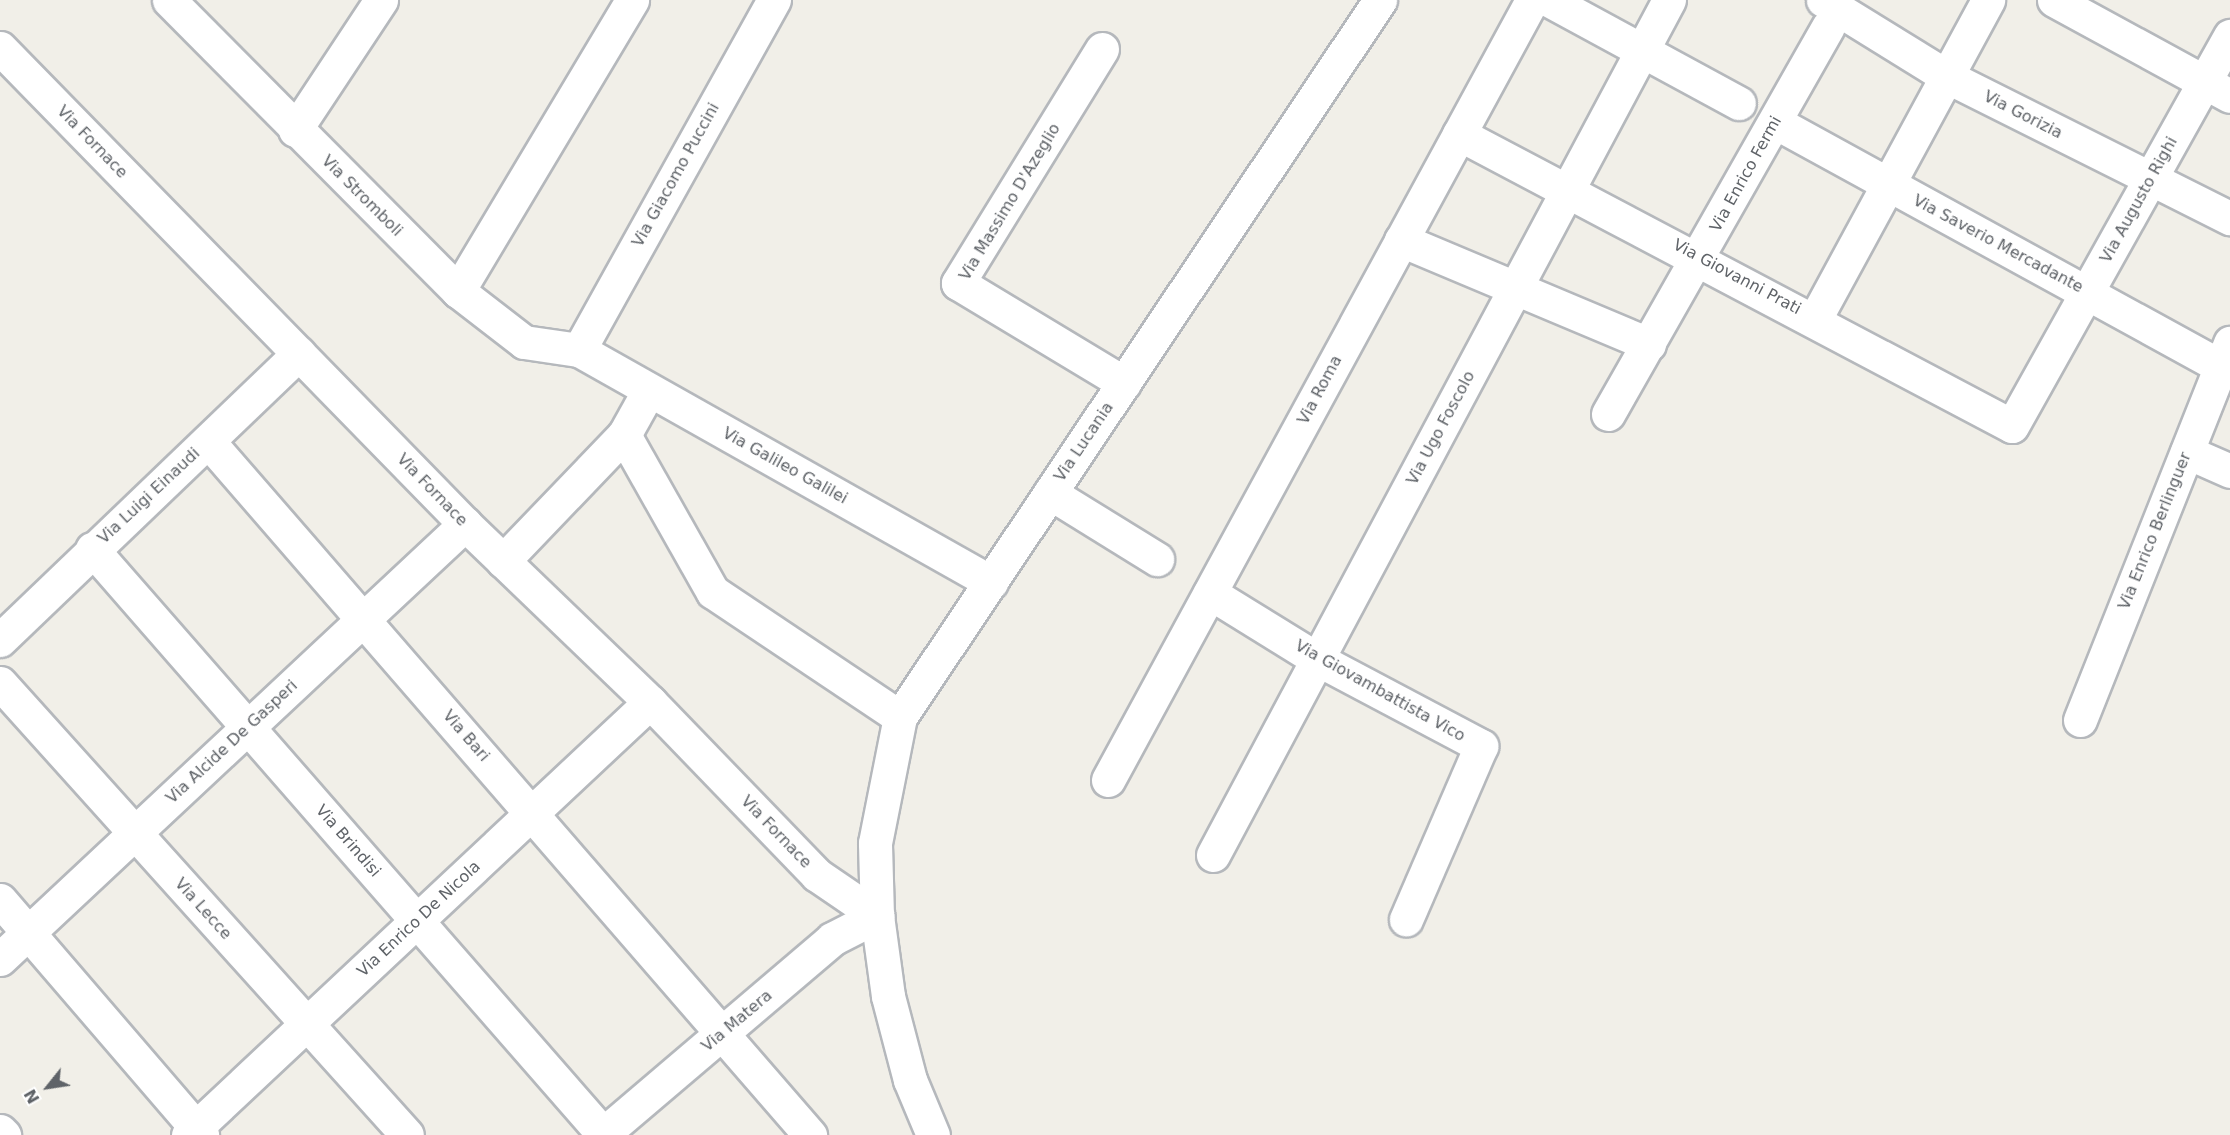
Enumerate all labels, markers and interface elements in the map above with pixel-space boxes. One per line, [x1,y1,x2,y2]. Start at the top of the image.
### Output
street label: Via Gorizia [1980,87,2066,143]
street label: Via Giacomo Puccini [628,100,724,250]
street label: Via Fornace [53,102,131,182]
street label: Via Enrico Fermi [1706,113,1786,235]
street label: Via Massimo D'Azeglio [955,120,1065,284]
street label: Via Augusto Righi [2096,134,2182,266]
street label: Via Stromboli [317,151,407,241]
street label: Via Saverio Mercadante [1910,191,2086,297]
street label: Via Giovanni Prati [1670,235,1804,319]
street label: Via Roma [1294,352,1346,428]
street label: Via Ugo Foscolo [1403,368,1479,488]
street label: Via Lucania [1050,399,1118,485]
street label: Via Galileo Galilei [719,424,851,508]
street label: Via Luigi Einaudi [94,444,204,548]
street label: Via Fornace [393,450,471,530]
street label: Via Enrico Berlinguer [2115,450,2195,612]
street label: Via Giovambattista Vico [1292,636,1468,746]
street label: Via Alcide De Gasperi [162,676,302,808]
street label: Via Bari [439,706,493,766]
street label: Via Fornace [737,792,815,872]
street label: Via Brindisi [311,801,385,881]
street label: Via Enrico De Nicola [353,857,485,981]
street label: Via Lecce [170,874,236,944]
street label: Via Matera [698,986,776,1056]
north arrow [18,1057,78,1117]
text: N [20,1086,44,1107]

